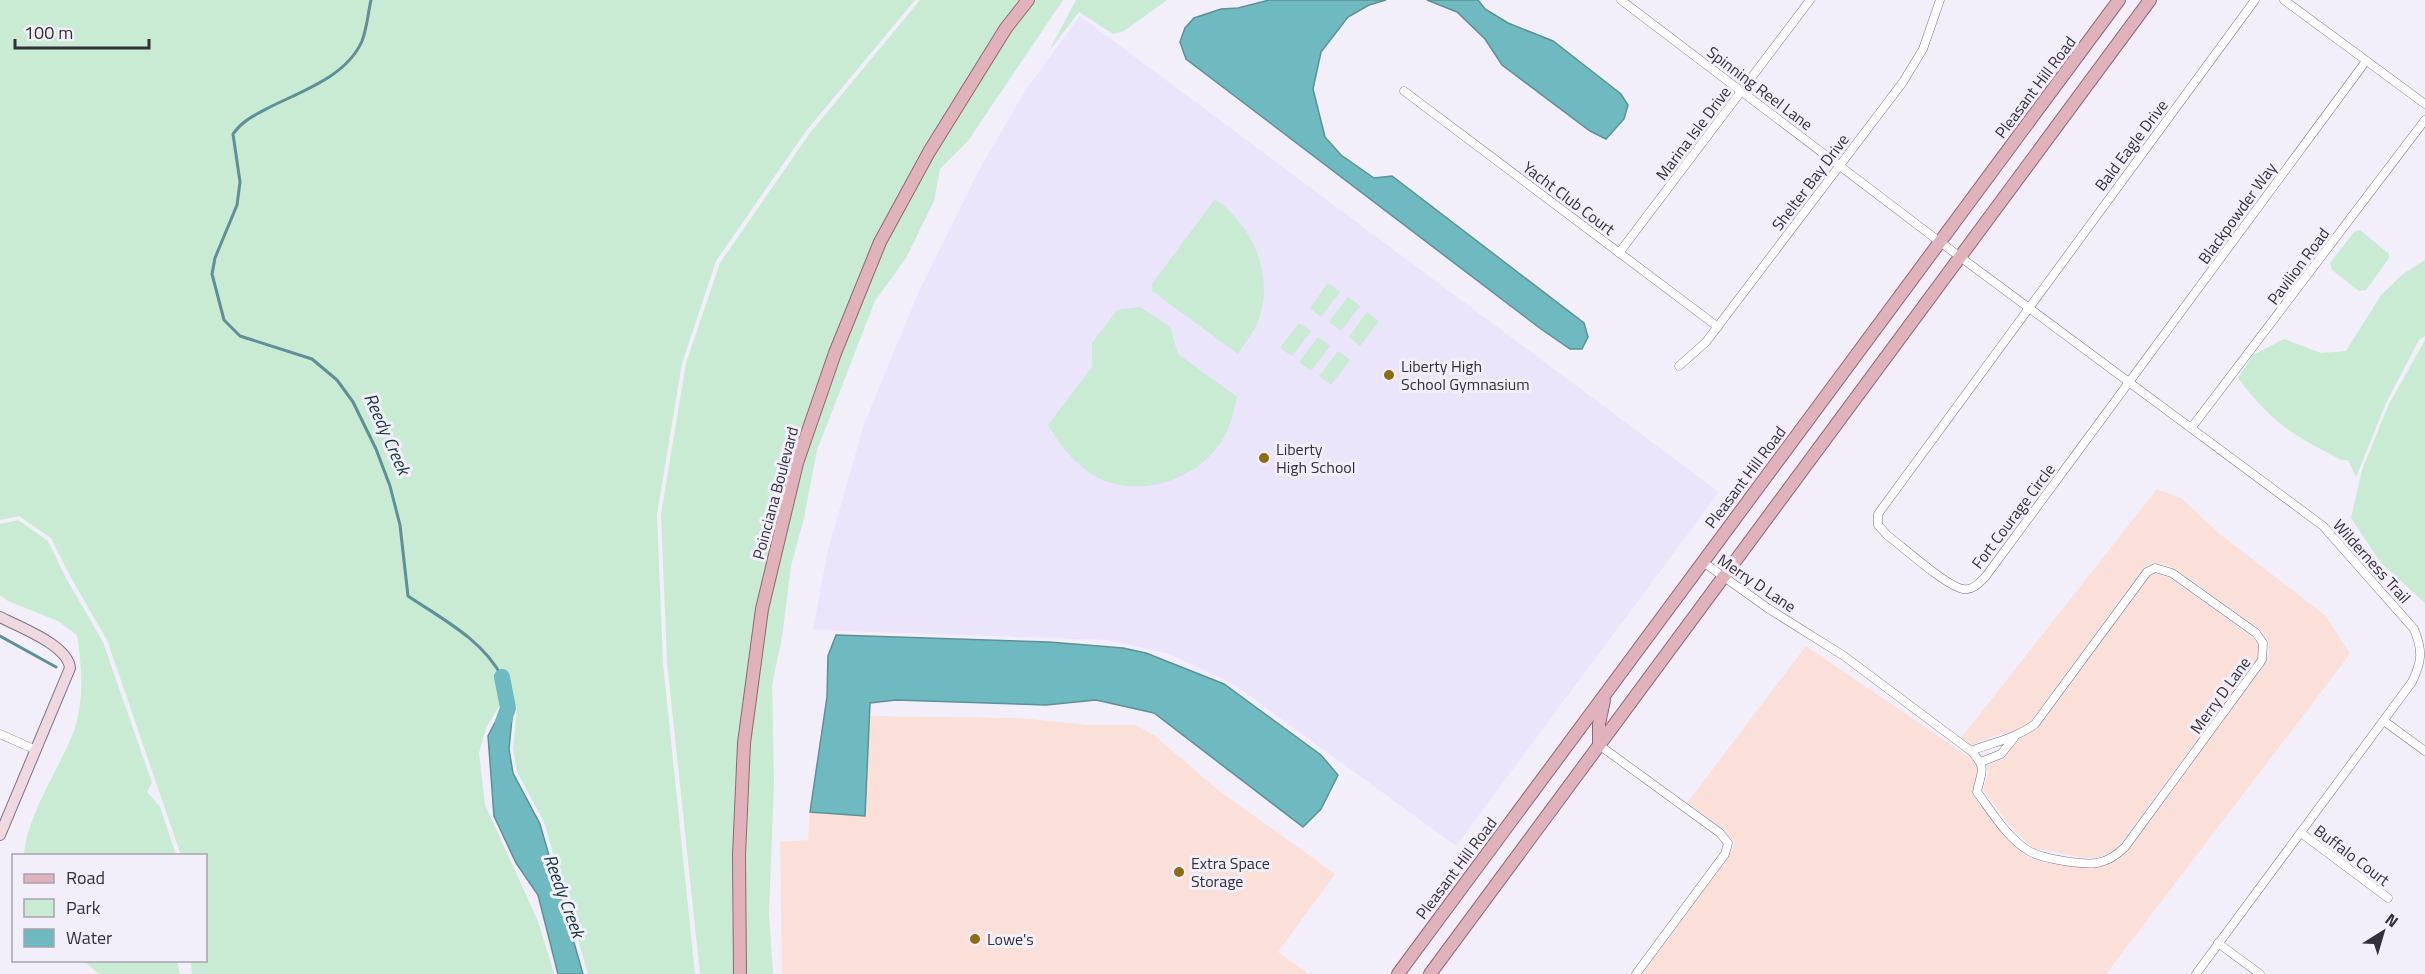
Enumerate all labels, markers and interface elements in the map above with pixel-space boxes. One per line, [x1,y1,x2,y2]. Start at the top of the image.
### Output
scale bar [15,12,148,50]
text: 100 m [24,19,73,46]
street label: Pleasant Hill Road [1989,31,2081,143]
street label: Spinning Reel Lane [1702,40,1818,136]
street label: Marina Isle Drive [1650,81,1736,185]
street label: Bald Eagle Drive [2089,94,2173,196]
street label: Shelter Bay Drive [1766,129,1854,235]
street label: Yacht Club Court [1518,155,1620,241]
street label: Blackpowder Way [2192,157,2282,269]
street label: Pavilion Road [2261,222,2335,310]
place label: Liberty High School Gymnasium [1401,354,1530,396]
marker: Liberty High School Gymnasium [1382,368,1396,382]
water label: Reedy Creek [357,389,418,481]
street label: Pleasant Hill Road [1699,421,1791,533]
street label: Poinciana Boulevard [746,424,804,562]
place label: Liberty High School [1276,437,1355,479]
marker: Liberty High School [1257,451,1271,465]
street label: Fort Courage Circle [1965,458,2061,574]
street label: Wilderness Trail [2328,513,2416,609]
street label: Merry D Lane [1713,548,1801,618]
street label: Merry D Lane [2184,652,2256,738]
street label: Pleasant Hill Road [1410,812,1502,924]
street label: Buffalo Court [2309,819,2395,892]
water label: Reedy Creek [537,850,593,943]
place label: Extra Space Storage [1191,851,1270,893]
legend [12,854,207,962]
text: Road [66,864,105,891]
marker: Extra Space Storage [1172,865,1186,879]
text: Park [66,894,101,921]
north arrow [2353,902,2413,962]
text: N [2380,907,2404,933]
text: Water [66,924,112,951]
place label: Lowe's [987,927,1034,951]
marker: Lowe's [968,932,982,946]

